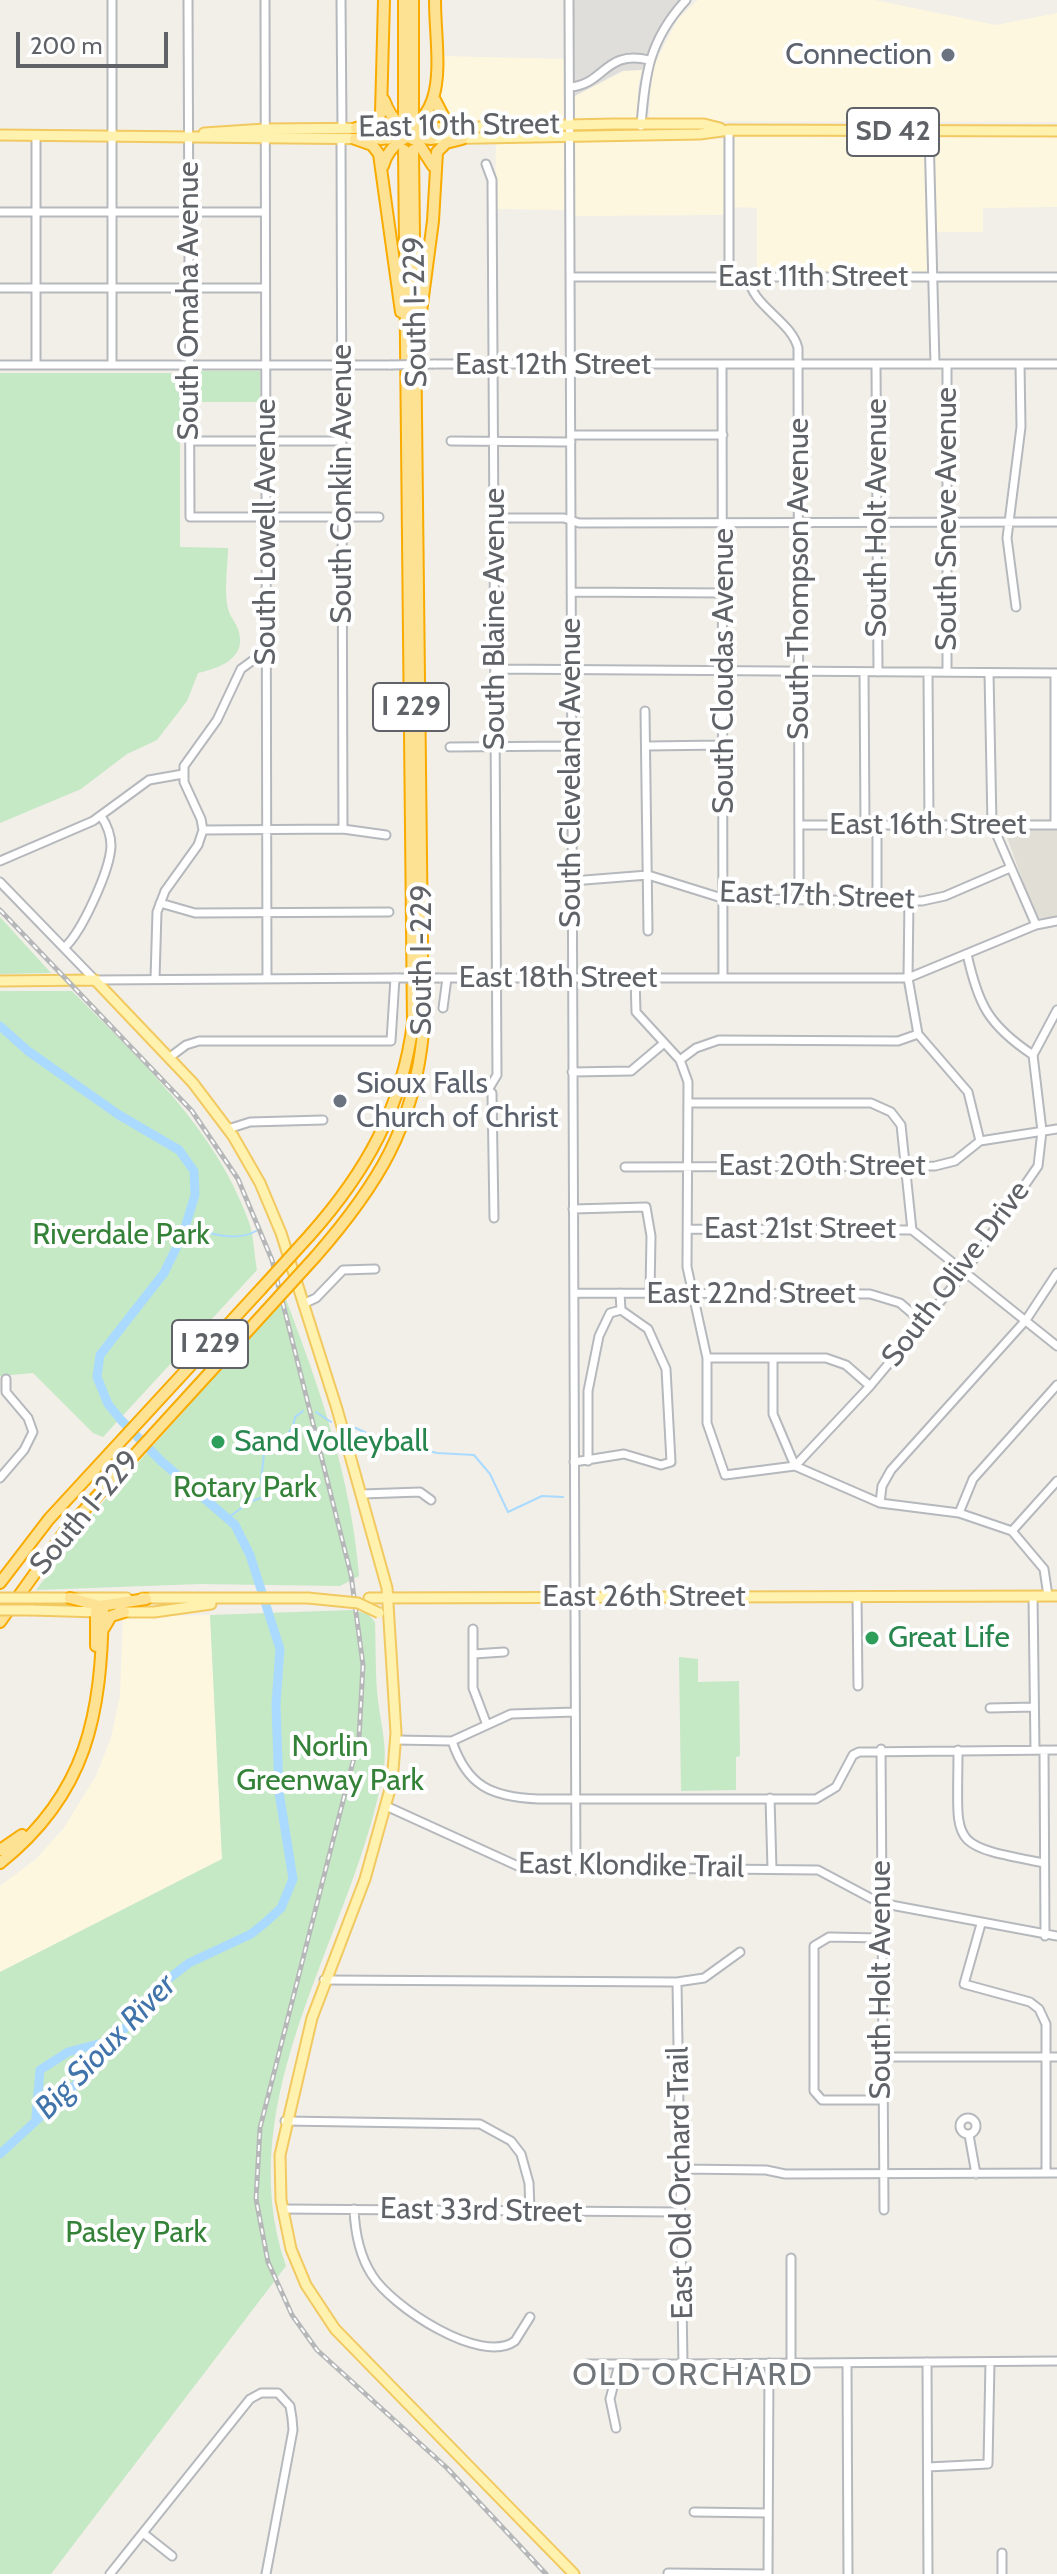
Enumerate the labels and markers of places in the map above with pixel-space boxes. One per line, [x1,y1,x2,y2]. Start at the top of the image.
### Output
place label: Connection [785,37,932,73]
marker: Connection [939,46,957,64]
place label: Sioux Falls Church of Christ [356,1066,558,1136]
marker: Sioux Falls Church of Christ [331,1092,349,1110]
place label: Sand Volleyball [234,1424,429,1460]
marker: Sand Volleyball [209,1433,227,1451]
place label: Great Life [888,1620,1010,1656]
marker: Great Life [863,1629,881,1647]

